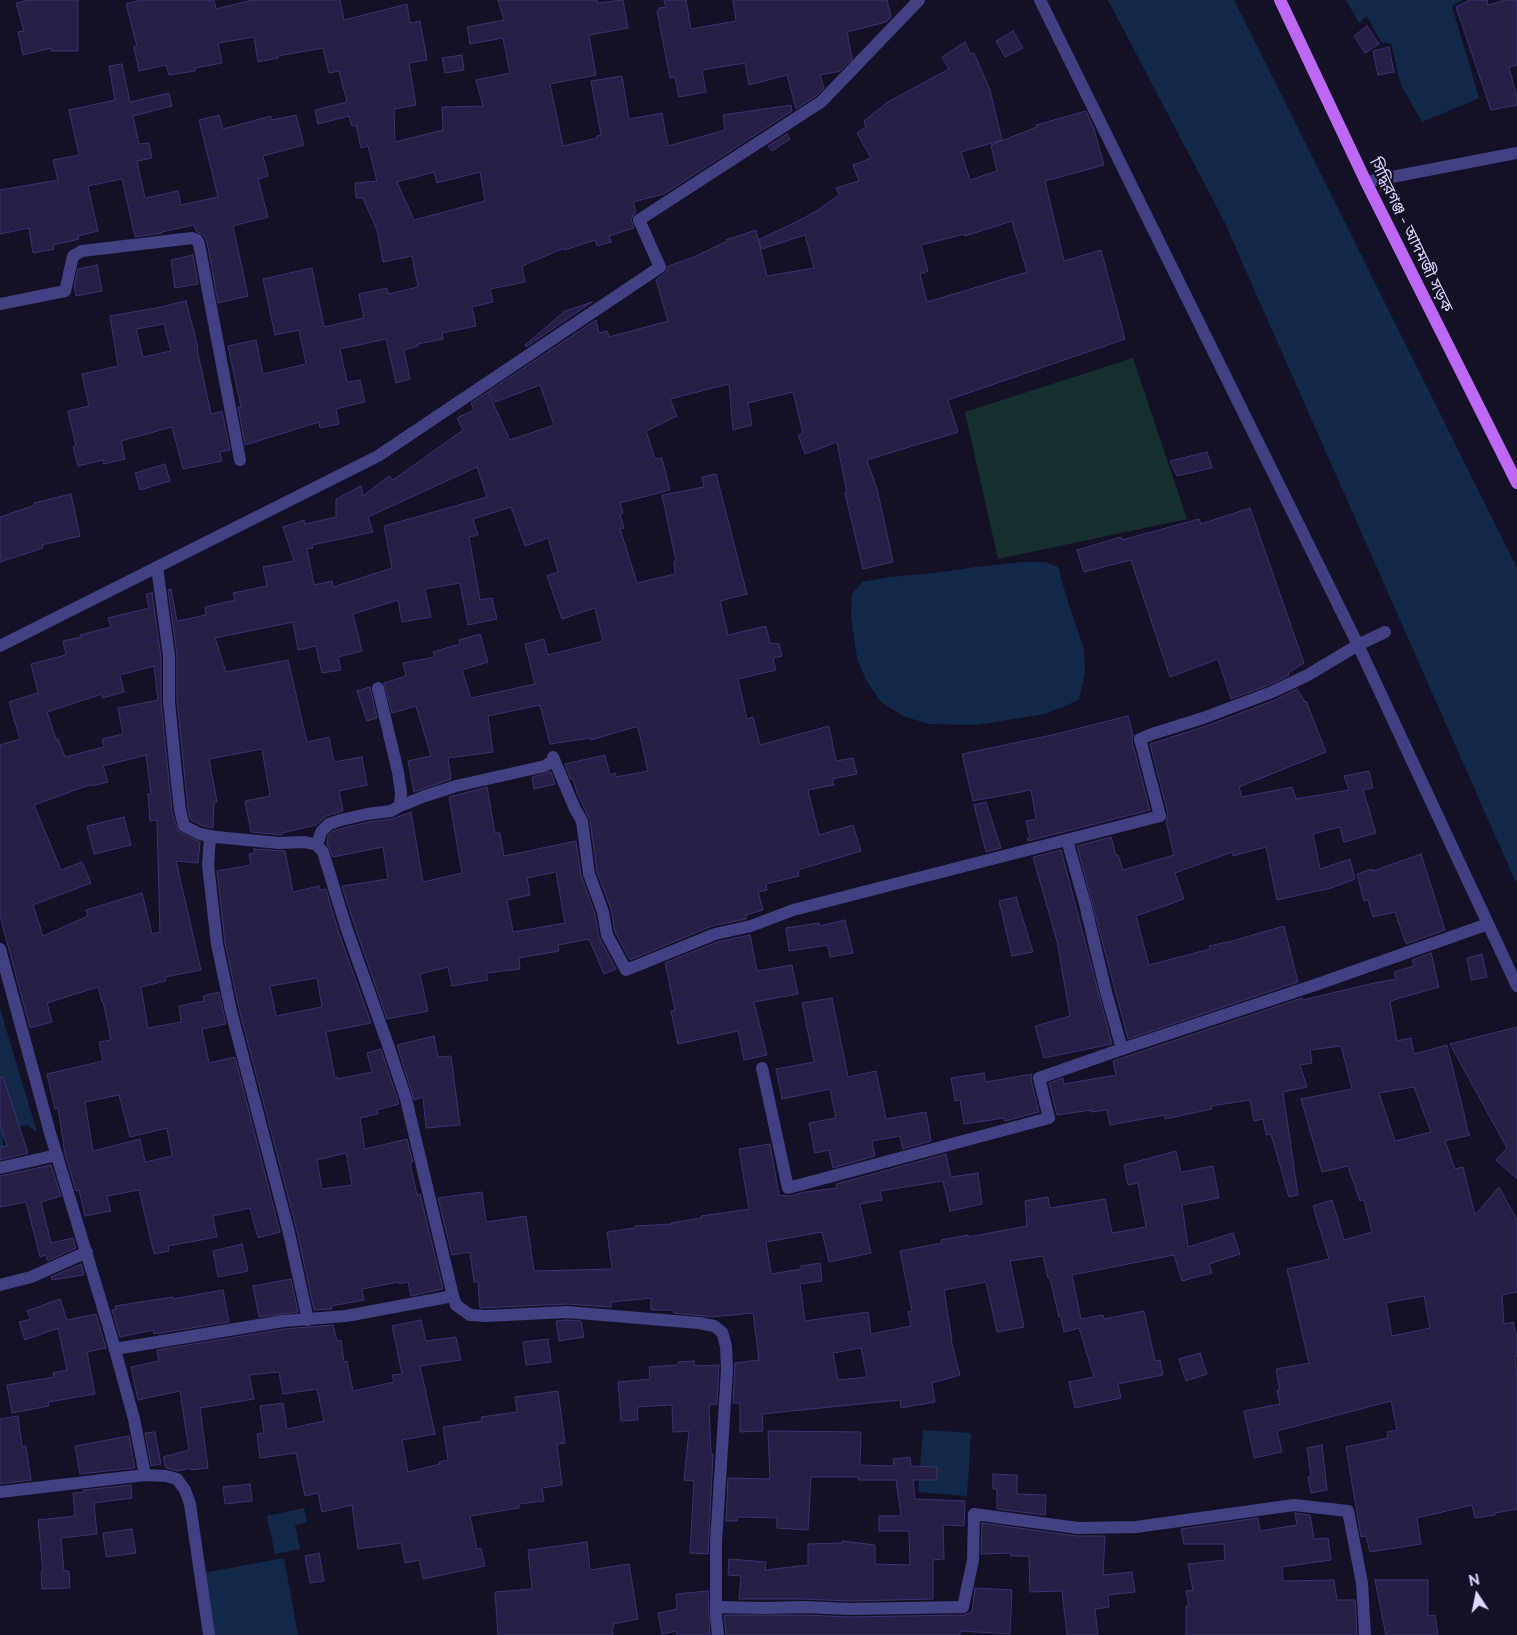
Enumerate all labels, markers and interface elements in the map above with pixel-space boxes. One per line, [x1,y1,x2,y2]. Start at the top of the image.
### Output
street label: সিদ্ধিরগঞ্জ - আদমজী সড়ক [1365,155,1457,315]
north arrow [1452,1570,1502,1620]
text: N [1467,1571,1481,1589]

